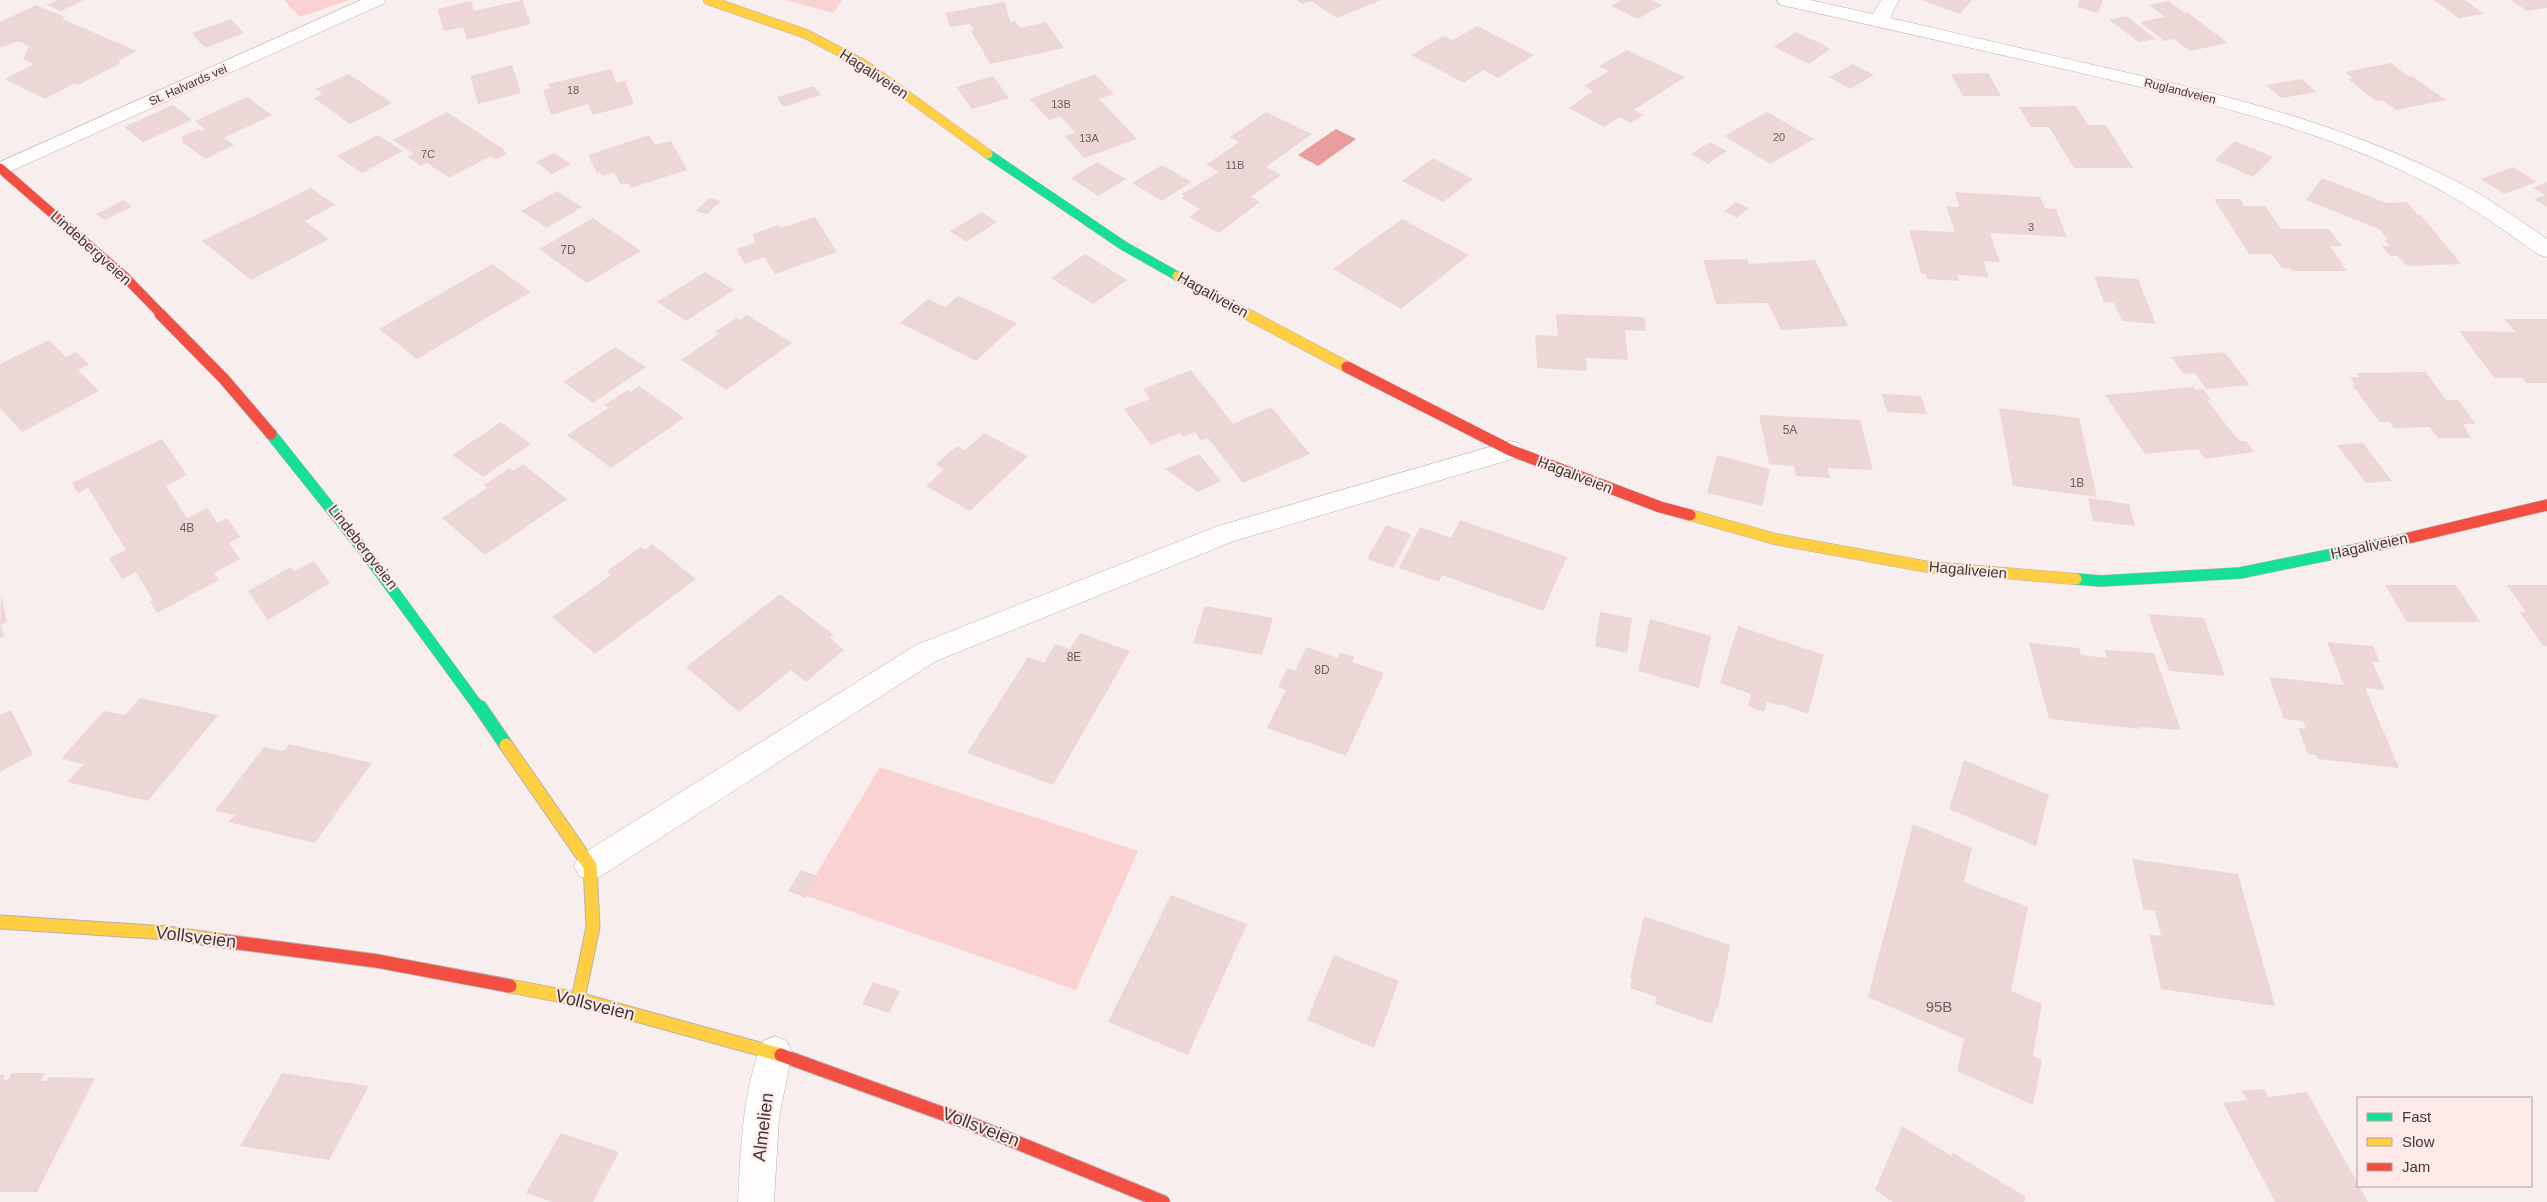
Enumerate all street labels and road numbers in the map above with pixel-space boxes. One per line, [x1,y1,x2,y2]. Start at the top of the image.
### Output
street label: Hagaliveien [837,45,912,102]
street label: St. Halvards vei [147,62,229,108]
street label: Ruglandveien [2143,75,2217,107]
street label: Lindebergveien [48,207,135,288]
street label: Hagaliveien [1175,268,1252,321]
street label: Hagaliveien [1536,453,1615,497]
street label: Lindebergveien [325,501,402,592]
street label: Hagaliveien [2329,529,2409,562]
street label: Hagaliveien [1928,558,2008,581]
street label: Vollsveien [155,922,237,952]
street label: Vollsveien [553,985,637,1025]
street label: Almelien [749,1092,777,1162]
street label: Vollsveien [940,1103,1022,1151]

